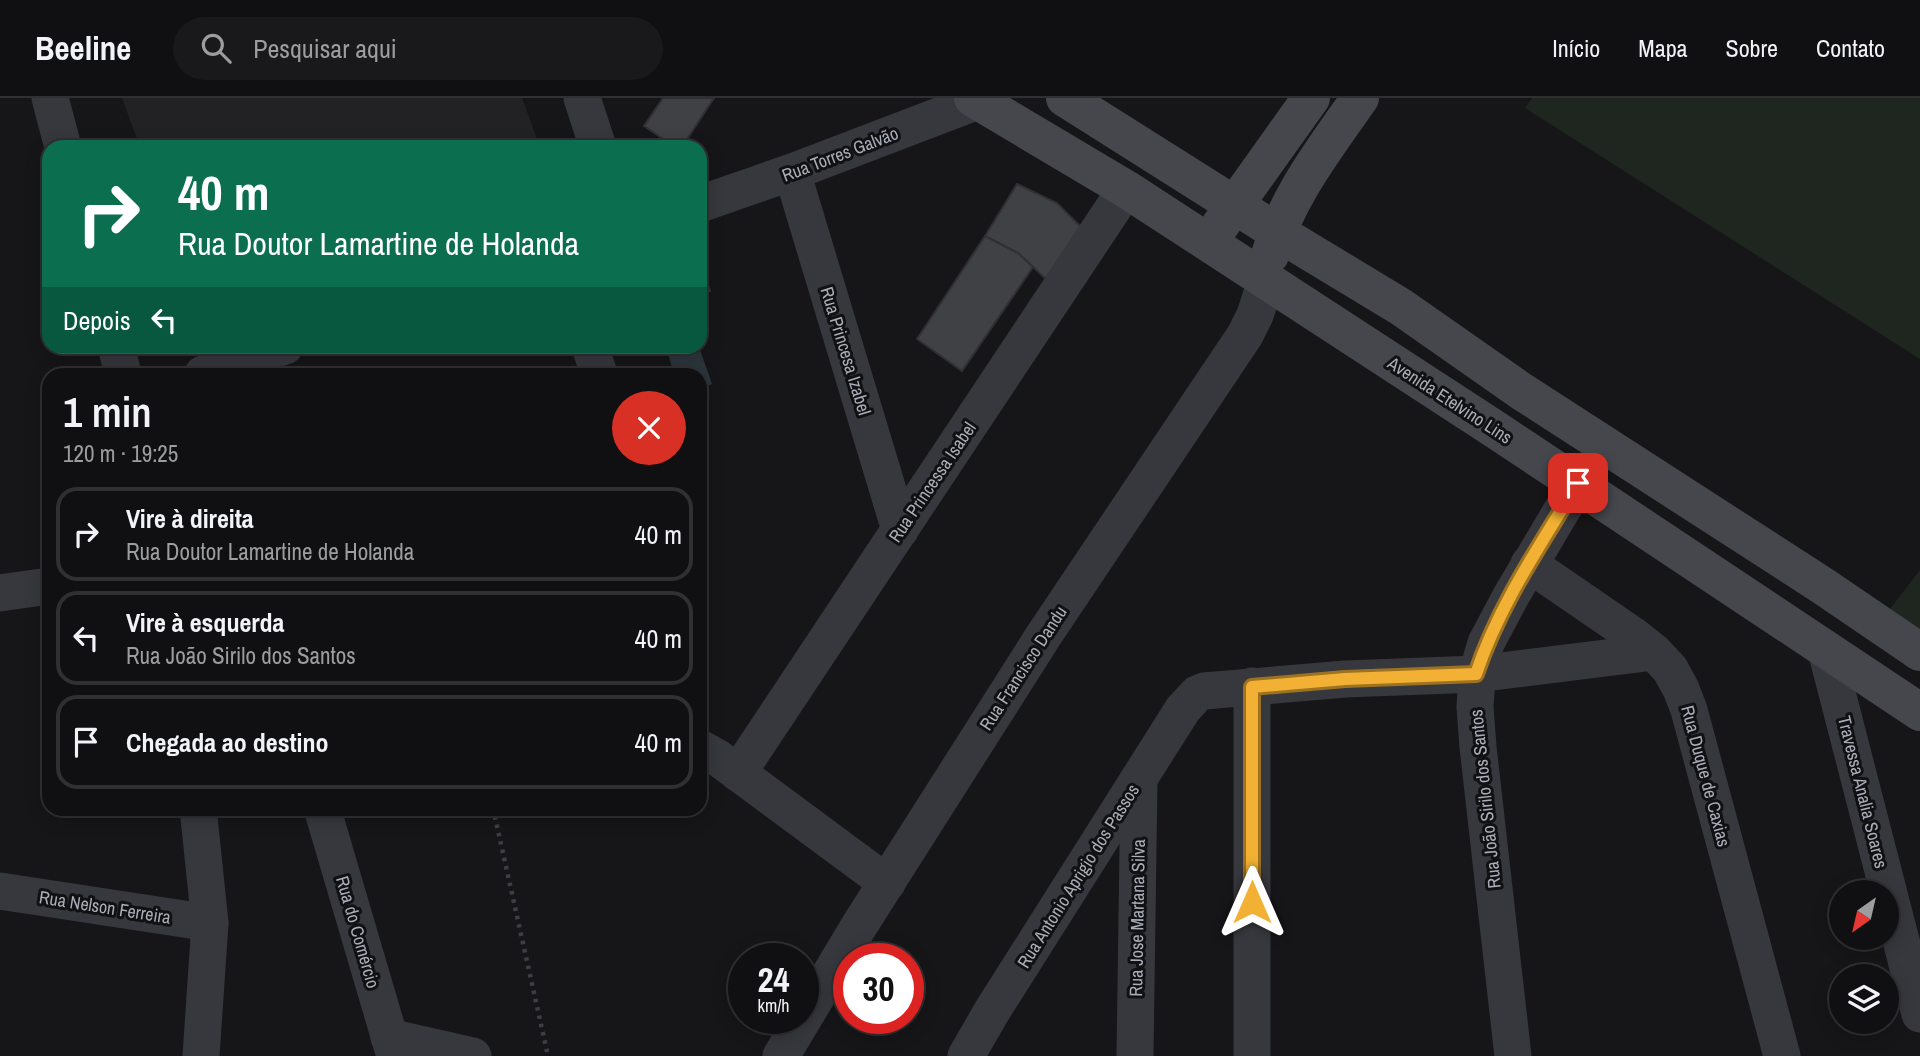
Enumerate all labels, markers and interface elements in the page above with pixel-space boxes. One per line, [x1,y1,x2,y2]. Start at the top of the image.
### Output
search box [173,17,663,80]
text: Beeline [35,26,131,70]
icon: search [197,29,235,67]
text: Pesquisar aqui [253,31,397,66]
text: Início [1552,32,1600,64]
text: Mapa [1638,32,1688,64]
text: Sobre [1726,32,1778,64]
text: Contato [1816,32,1885,64]
street label: Rua Torres Galvão [778,120,902,188]
text: 40 m [178,159,270,225]
icon: right [63,168,154,259]
text: Rua Doutor Lamartine de Holanda [178,222,579,265]
street label: Rua Princesa Izabel [815,284,877,418]
icon: left [145,301,183,339]
text: Depois [63,303,131,338]
street label: Avenida Etelvino Lins [1382,350,1517,450]
text: 1 min [63,384,152,440]
button: close [612,391,686,465]
street label: Rua Princessa Isabel [882,417,982,547]
text: 120 m · 19:25 [63,438,178,469]
pin [1548,453,1608,513]
icon: arrive [1559,464,1597,502]
text: Vire à direita [126,501,254,536]
icon: right [67,515,105,553]
text: 40 m [635,517,682,552]
text: Rua Doutor Lamartine de Holanda [126,536,414,567]
street label: Rua Francisco Dandu [973,601,1073,735]
text: Vire à esquerda [126,605,284,640]
icon: left [67,619,105,657]
text: 40 m [635,621,682,656]
text: Rua João Sirilo dos Santos [126,640,356,671]
street label: Rua Duque de Caxias [1675,703,1737,849]
street label: Rua João Sirilo dos Santos [1463,708,1507,890]
street label: Travessa Analia Soares [1832,713,1894,871]
icon: arrive [67,723,105,761]
text: Chegada ao destino [126,725,329,760]
text: 40 m [635,725,682,760]
street label: Rua Antonio Aprigio dos Passos [1011,779,1145,973]
street label: Rua Jose Martana Silva [1123,839,1151,997]
position arrow [1215,865,1289,939]
street label: Rua do Comércio [330,873,386,991]
north arrow [1829,880,1899,950]
map controls [1829,880,1899,1034]
street label: Rua Nelson Ferreira [37,884,173,930]
speed limit sign: 30 [833,943,924,1034]
text: 24 [758,956,789,1003]
button: layers [1829,964,1899,1034]
text: km/h [758,993,790,1018]

